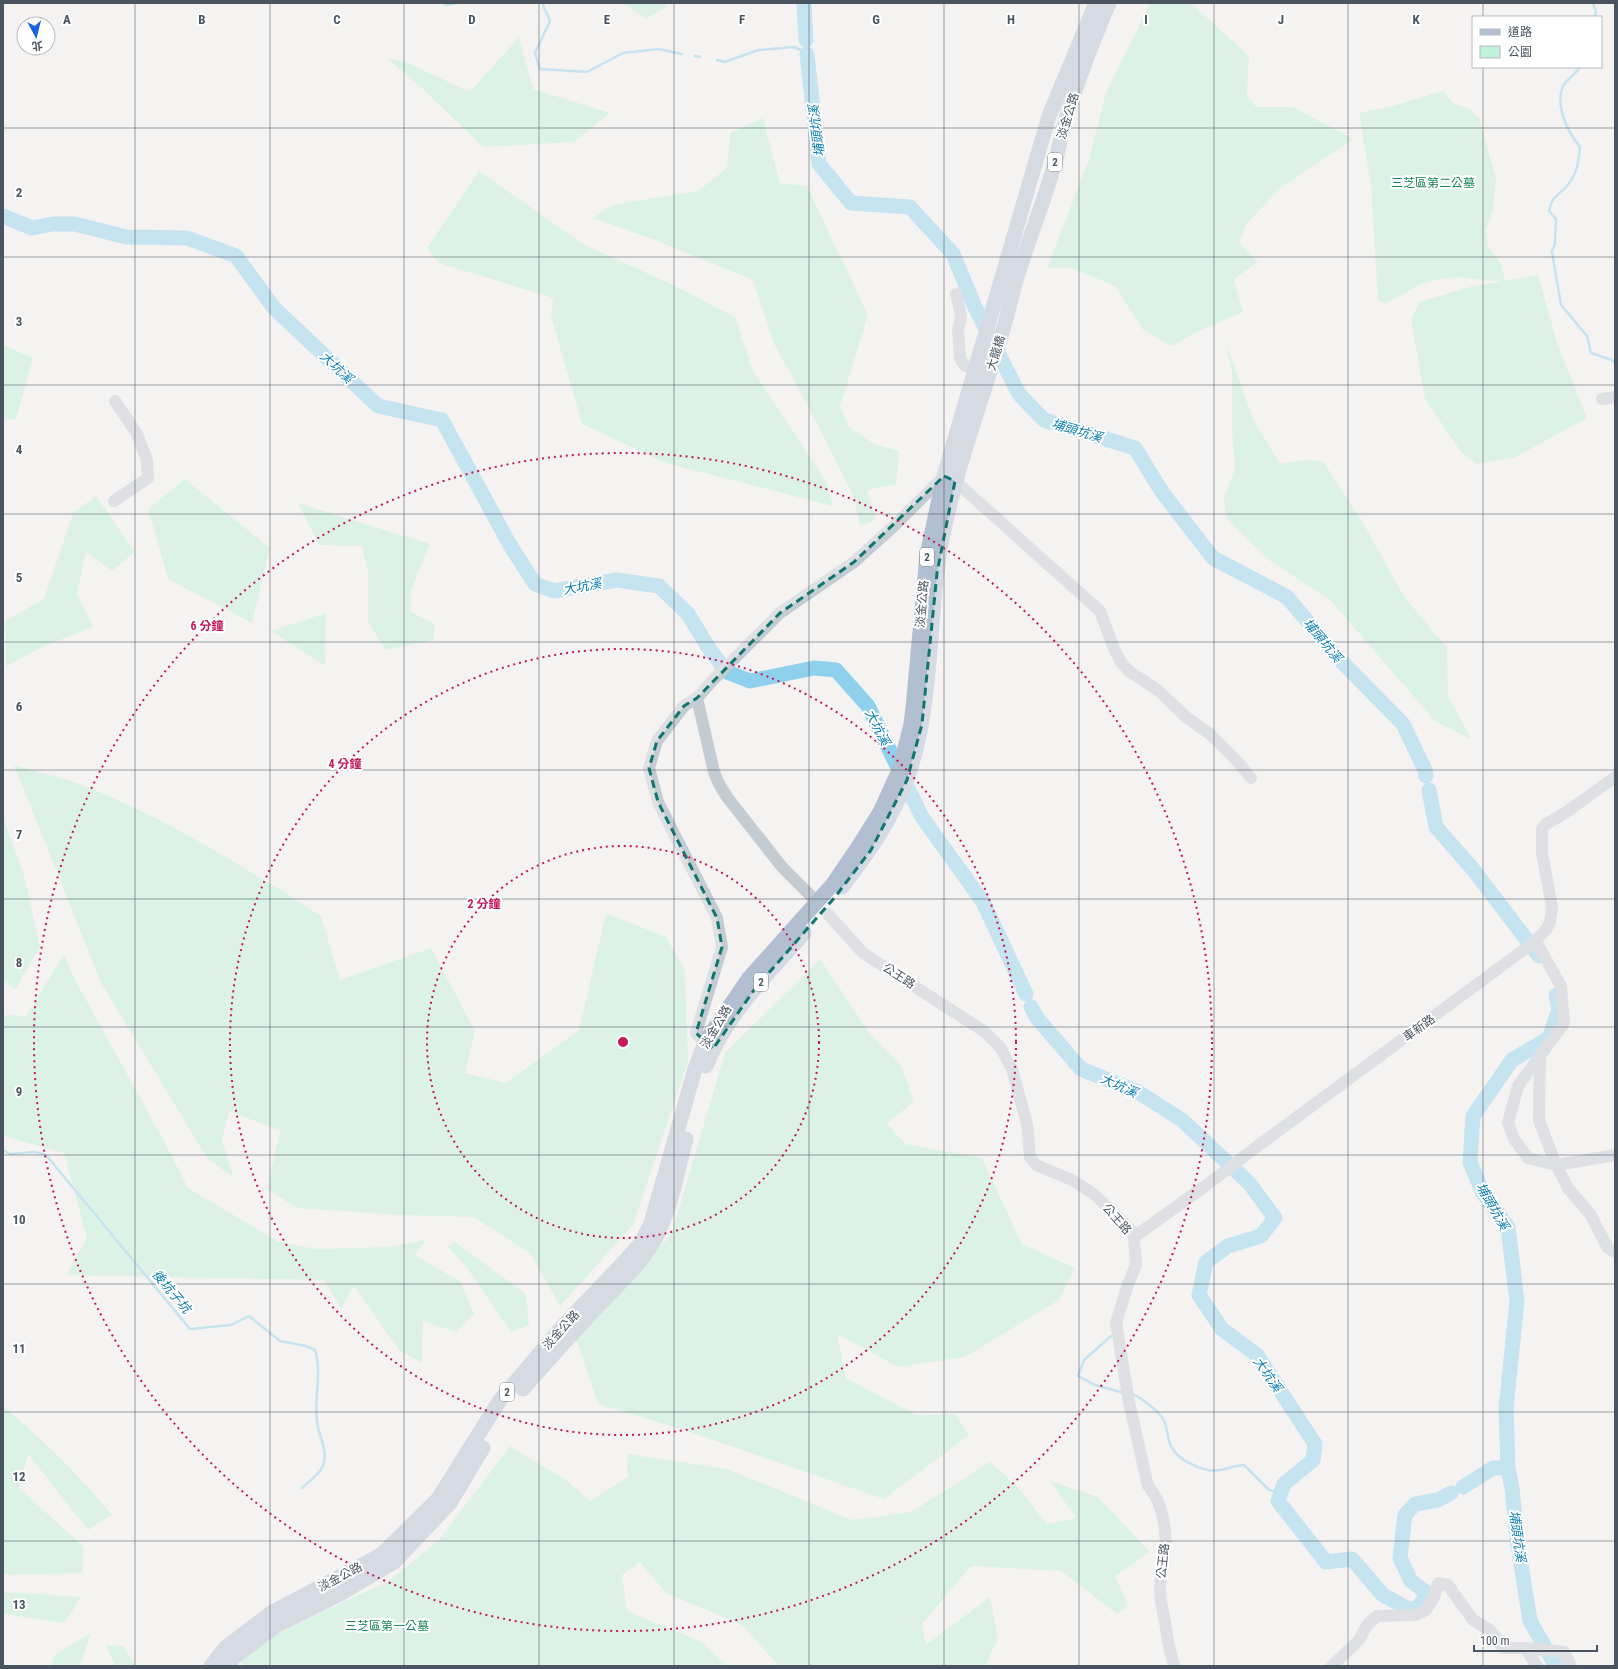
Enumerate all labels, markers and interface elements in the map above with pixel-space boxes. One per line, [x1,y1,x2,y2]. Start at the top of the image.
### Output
text: A [63,12,71,27]
text: B [198,12,206,27]
text: C [333,12,341,27]
text: D [468,12,476,27]
text: E [604,12,611,27]
text: F [739,12,745,27]
text: G [872,12,880,27]
text: H [1007,12,1015,27]
text: I [1144,12,1148,27]
text: J [1278,12,1284,27]
text: K [1412,12,1420,27]
north arrow [16,16,56,56]
legend [1472,16,1602,68]
text: 道路 [1508,25,1532,39]
text: 北 [31,38,43,53]
text: 公園 [1508,45,1532,59]
street label: 淡金公路 [1054,91,1082,141]
water label: 埔頭坑溪 [806,102,827,158]
road number: 2 [1048,153,1062,171]
park label: 三芝區第二公墓 [1391,176,1475,190]
text: 2 [16,185,23,200]
text: 3 [16,314,22,329]
street label: 大龍橋 [984,334,1008,372]
water label: 大坑溪 [317,349,357,388]
water label: 埔頭坑溪 [1050,416,1106,446]
text: 4 [16,442,23,457]
road number: 2 [920,548,934,566]
text: 5 [16,570,23,585]
water label: 大坑溪 [562,575,605,597]
street label: 淡金公路 [913,579,931,629]
water label: 埔頭坑溪 [1300,616,1346,667]
text: 6 分鐘 [191,619,223,633]
text: 6 [16,699,23,714]
water label: 大坑溪 [862,706,894,750]
text: 4 分鐘 [329,757,361,771]
text: 7 [16,827,23,842]
text: 2 分鐘 [468,897,500,911]
text: 8 [16,955,22,970]
street label: 公王路 [880,960,918,992]
road number: 2 [754,973,768,991]
street label: 淡金公路 [698,1003,734,1051]
street label: 車新路 [1400,1012,1438,1044]
centre of rings [616,1035,630,1049]
water label: 大坑溪 [1098,1071,1141,1101]
text: 9 [16,1084,22,1099]
water label: 埔頭坑溪 [1473,1180,1513,1234]
street label: 公王路 [1100,1201,1134,1237]
text: 10 [12,1212,26,1227]
water label: 後坑子坑 [149,1267,195,1318]
street label: 淡金公路 [540,1307,582,1353]
text: 11 [12,1341,26,1356]
water label: 大坑溪 [1250,1354,1286,1396]
road number: 2 [500,1383,514,1401]
text: 12 [12,1469,26,1484]
water label: 埔頭坑溪 [1506,1509,1529,1565]
street label: 公王路 [1154,1542,1172,1580]
street label: 淡金公路 [316,1560,364,1594]
text: 13 [12,1597,26,1612]
park label: 三芝區第一公墓 [345,1619,429,1633]
scale bar [1474,1627,1597,1653]
text: 100 m [1480,1634,1510,1648]

